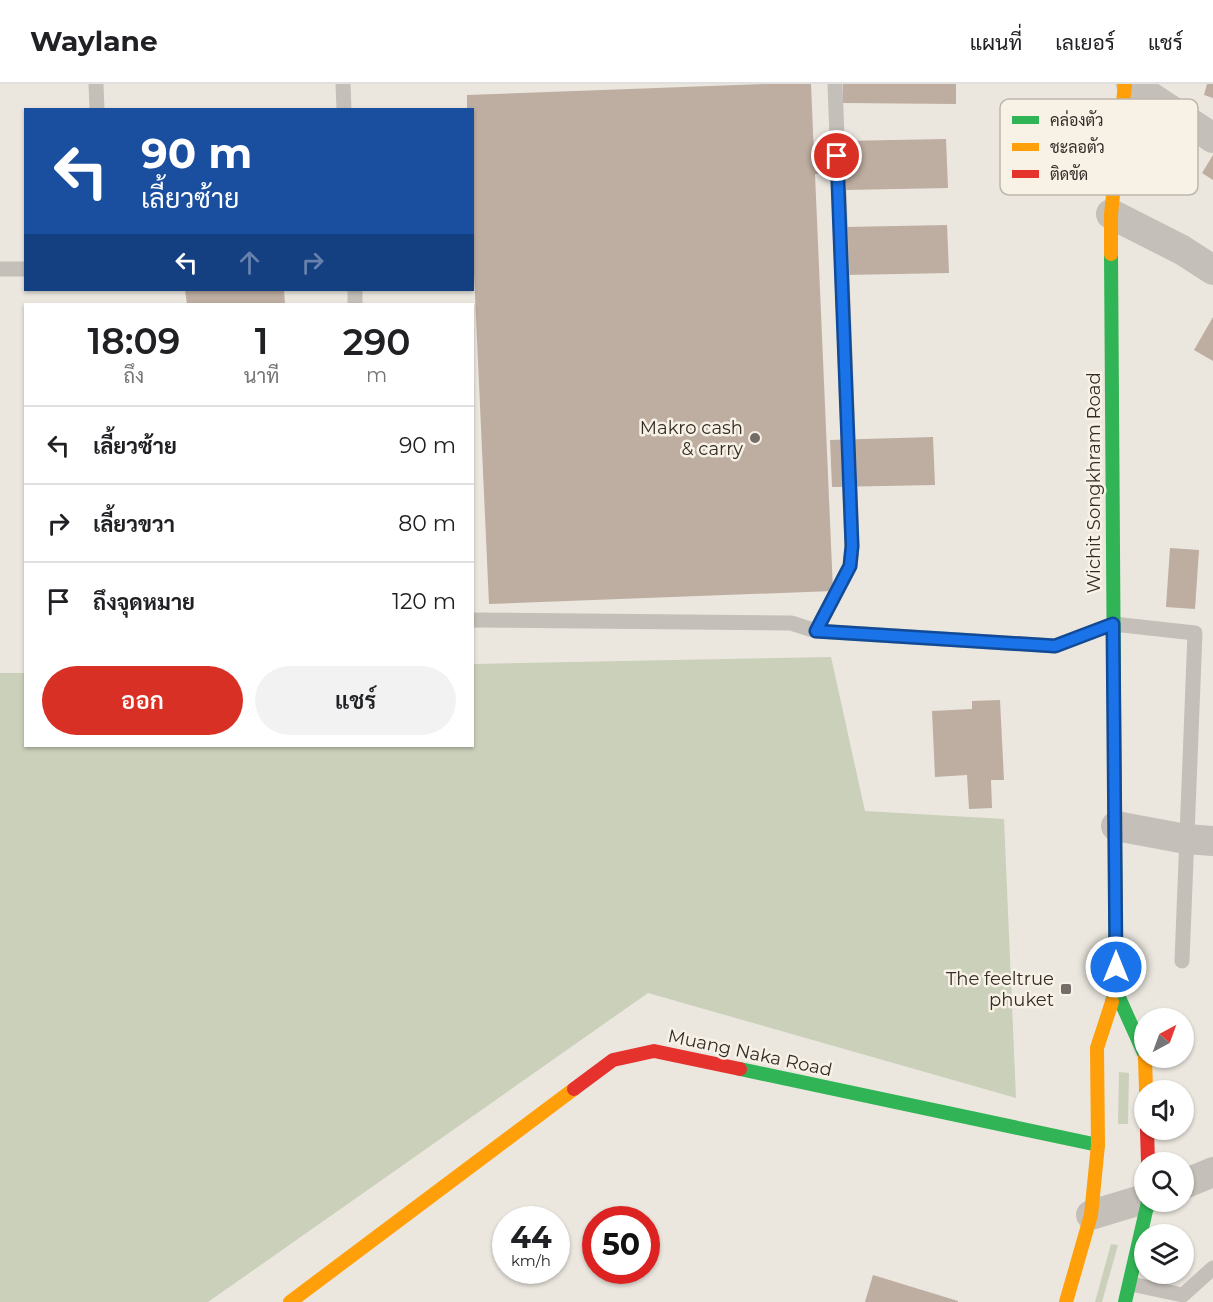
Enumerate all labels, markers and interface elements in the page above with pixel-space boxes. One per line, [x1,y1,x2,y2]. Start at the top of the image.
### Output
text: Waylane [30,24,158,58]
text: แผนที่ [970,30,1022,55]
text: เลเยอร์ [1055,30,1115,55]
text: แชร์ [1148,30,1183,55]
legend [1000,99,1198,195]
text: คล่องตัว [1050,110,1104,130]
text: 90 m [141,127,252,179]
pin [811,130,862,181]
icon: left [42,132,120,210]
text: ชะลอตัว [1050,137,1105,157]
icon: arrive [820,139,853,172]
text: ติดขัด [1050,164,1088,184]
text: เลี้ยวซ้าย [141,182,239,215]
icon: left [170,246,203,279]
icon: ahead [233,246,266,279]
icon: right [296,246,329,279]
text: 18:09 [87,319,180,363]
text: 1 [255,319,268,363]
text: 290 [343,320,411,364]
text: m [366,363,387,387]
text: ถึง [123,364,144,388]
text: นาที [244,364,279,388]
street label: Wichit Songkhram Road [1083,372,1105,594]
place label: Makro cash & carry [640,417,743,460]
icon: left [42,429,75,462]
marker: Makro cash & carry [748,431,762,445]
text: 90 m [399,432,456,459]
text: เลี้ยวซ้าย [93,433,177,460]
icon: right [42,507,75,540]
text: 80 m [398,510,456,537]
text: เลี้ยวขวา [93,511,175,538]
icon: arrive [42,585,75,618]
text: 120 m [392,588,456,615]
text: ถึงจุดหมาย [93,589,195,616]
button: ออก [42,666,243,735]
button: แชร์ [255,666,456,735]
position arrow [1084,935,1148,999]
place label: The feeltrue phuket [946,968,1054,1011]
marker: The feeltrue phuket [1059,982,1073,996]
north arrow [1134,1008,1194,1068]
map controls [1134,1008,1194,1284]
street label: Muang Naka Road [666,1025,834,1081]
button: sound [1134,1080,1194,1140]
button: search [1134,1152,1194,1212]
speed limit sign: 50 [582,1206,660,1284]
text: 44 [510,1219,552,1256]
button: layers [1134,1224,1194,1284]
text: km/h [511,1251,551,1270]

